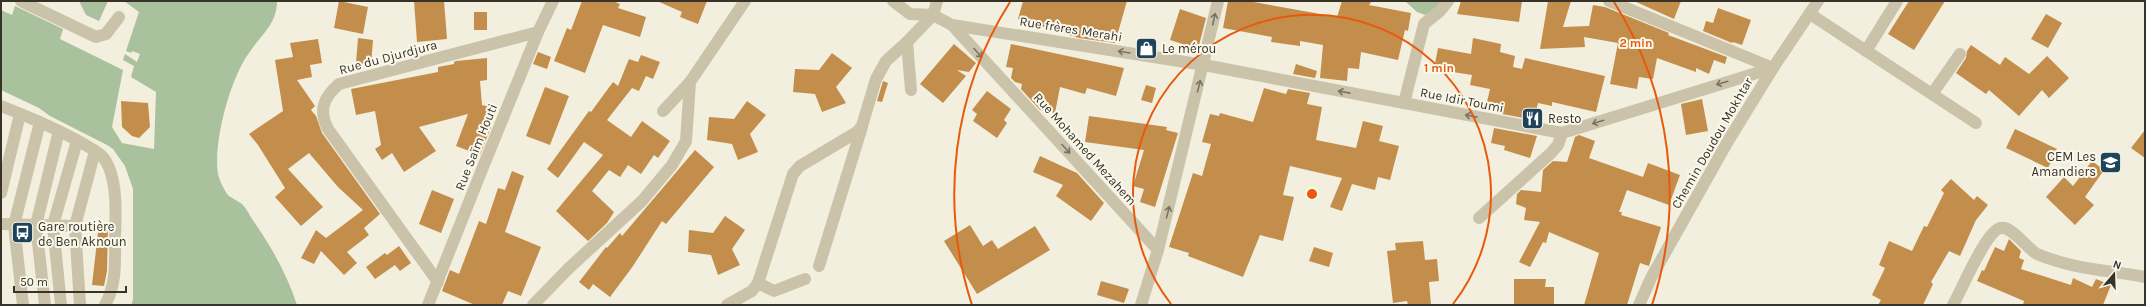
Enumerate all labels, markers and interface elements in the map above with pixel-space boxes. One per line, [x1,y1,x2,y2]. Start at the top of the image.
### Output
street label: Rue frères Merahi [1018,13,1124,45]
one-way arrow [1210,13,1218,26]
shop icon: Le mérou [1133,35,1159,61]
text: 2 min [1619,36,1653,50]
street label: Rue du Djurdjura [337,37,439,77]
place label: Le mérou [1162,41,1216,56]
one-way arrow [973,48,983,58]
one-way arrow [1118,48,1131,56]
text: 1 min [1424,61,1454,75]
street label: Chemin Doudou Mokhtar [1668,75,1756,211]
one-way arrow [1195,80,1203,93]
one-way arrow [1716,80,1729,87]
street label: Rue Idir Toumi [1419,85,1505,115]
one-way arrow [1337,87,1350,95]
street label: Rue Mohamed Mezahem [1031,90,1139,208]
street label: Rue Saïm Houti [452,101,500,193]
restaurant icon: Resto [1520,105,1546,131]
one-way arrow [1465,111,1478,119]
place label: Resto [1548,111,1581,126]
one-way arrow [1592,119,1605,126]
one-way arrow [1061,144,1071,154]
place label: CEM Les Amandiers [2032,149,2096,179]
school or university icon: CEM Les Amandiers [2098,150,2124,176]
centre of rings [1305,187,1319,201]
one-way arrow [1164,206,1172,219]
place label: Gare routière de Ben Aknoun [38,219,127,249]
bus stop icon: Gare routière de Ben Aknoun [10,220,36,246]
north arrow [2094,254,2134,294]
text: N [2111,258,2123,272]
scale bar [14,268,126,294]
text: 50 m [20,275,48,289]

